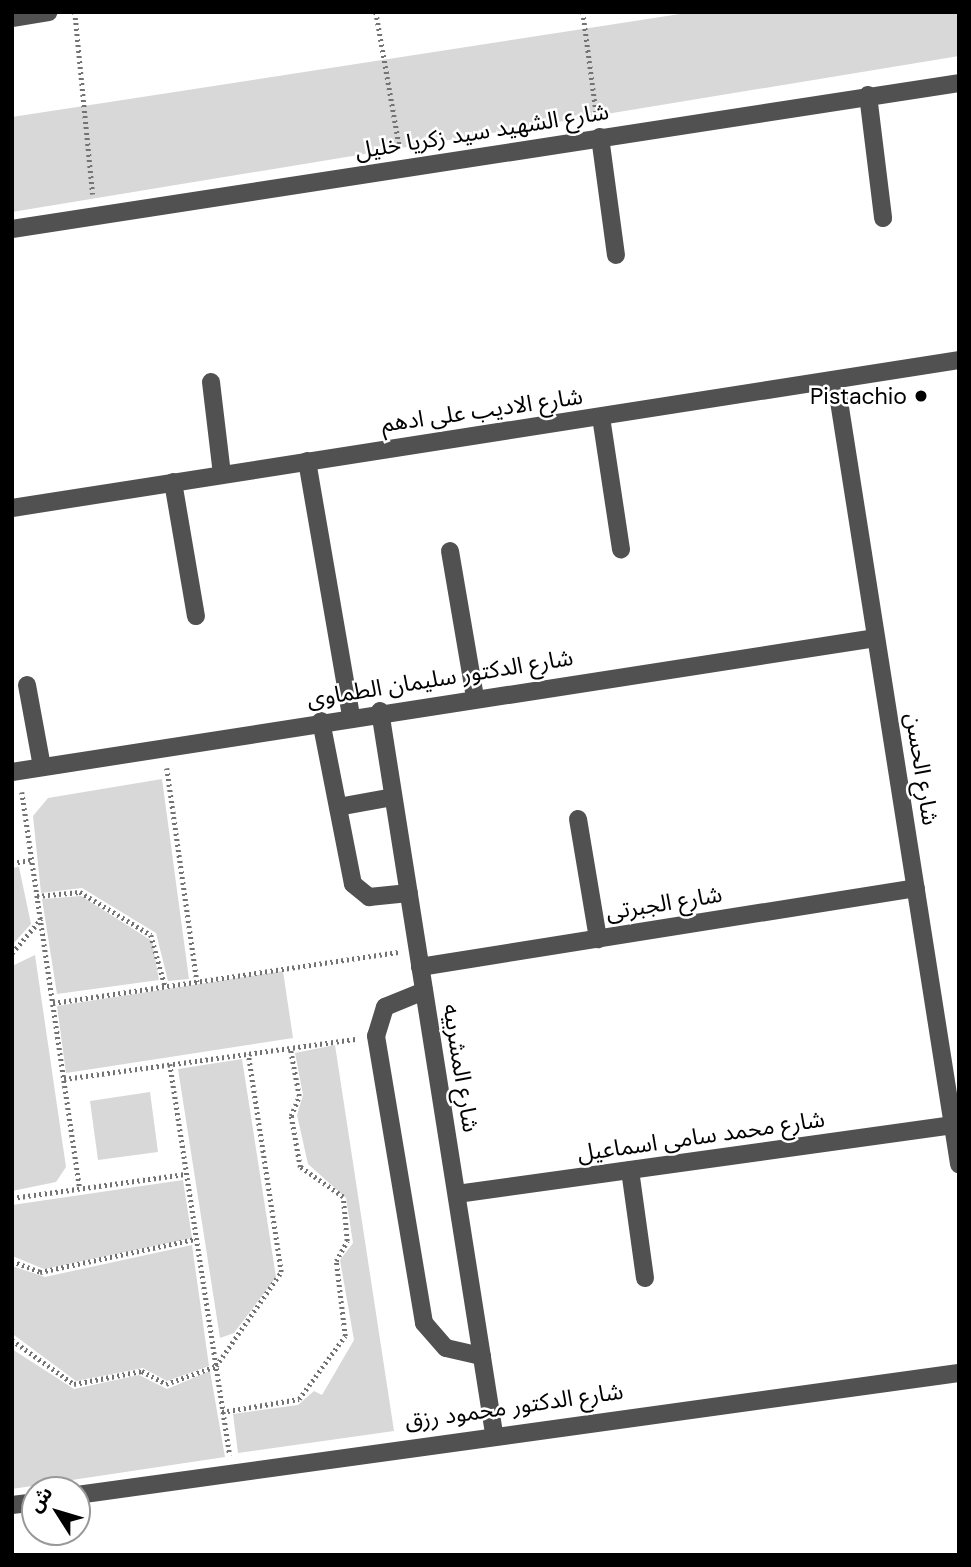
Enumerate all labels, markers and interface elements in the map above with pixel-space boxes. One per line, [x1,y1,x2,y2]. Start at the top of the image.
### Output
street label: شارع الشهيد سيد زكريا خليل [353,97,611,165]
street label: شارع الاديب على ادهم [380,382,584,438]
place label: Pistachio [810,382,907,410]
marker: Pistachio [913,388,929,404]
street label: شارع الدكتور سليمان الطماوى [305,643,575,713]
street label: شارع الحسن [900,711,944,827]
street label: شارع الجبرتى [604,880,724,926]
street label: شارع المشربيه [437,1002,485,1134]
street label: شارع محمد سامى اسماعيل [575,1105,827,1167]
street label: شارع الدكتور محمود رزق [403,1377,625,1435]
north arrow [21,1476,91,1546]
text: ش [23,1481,58,1517]

